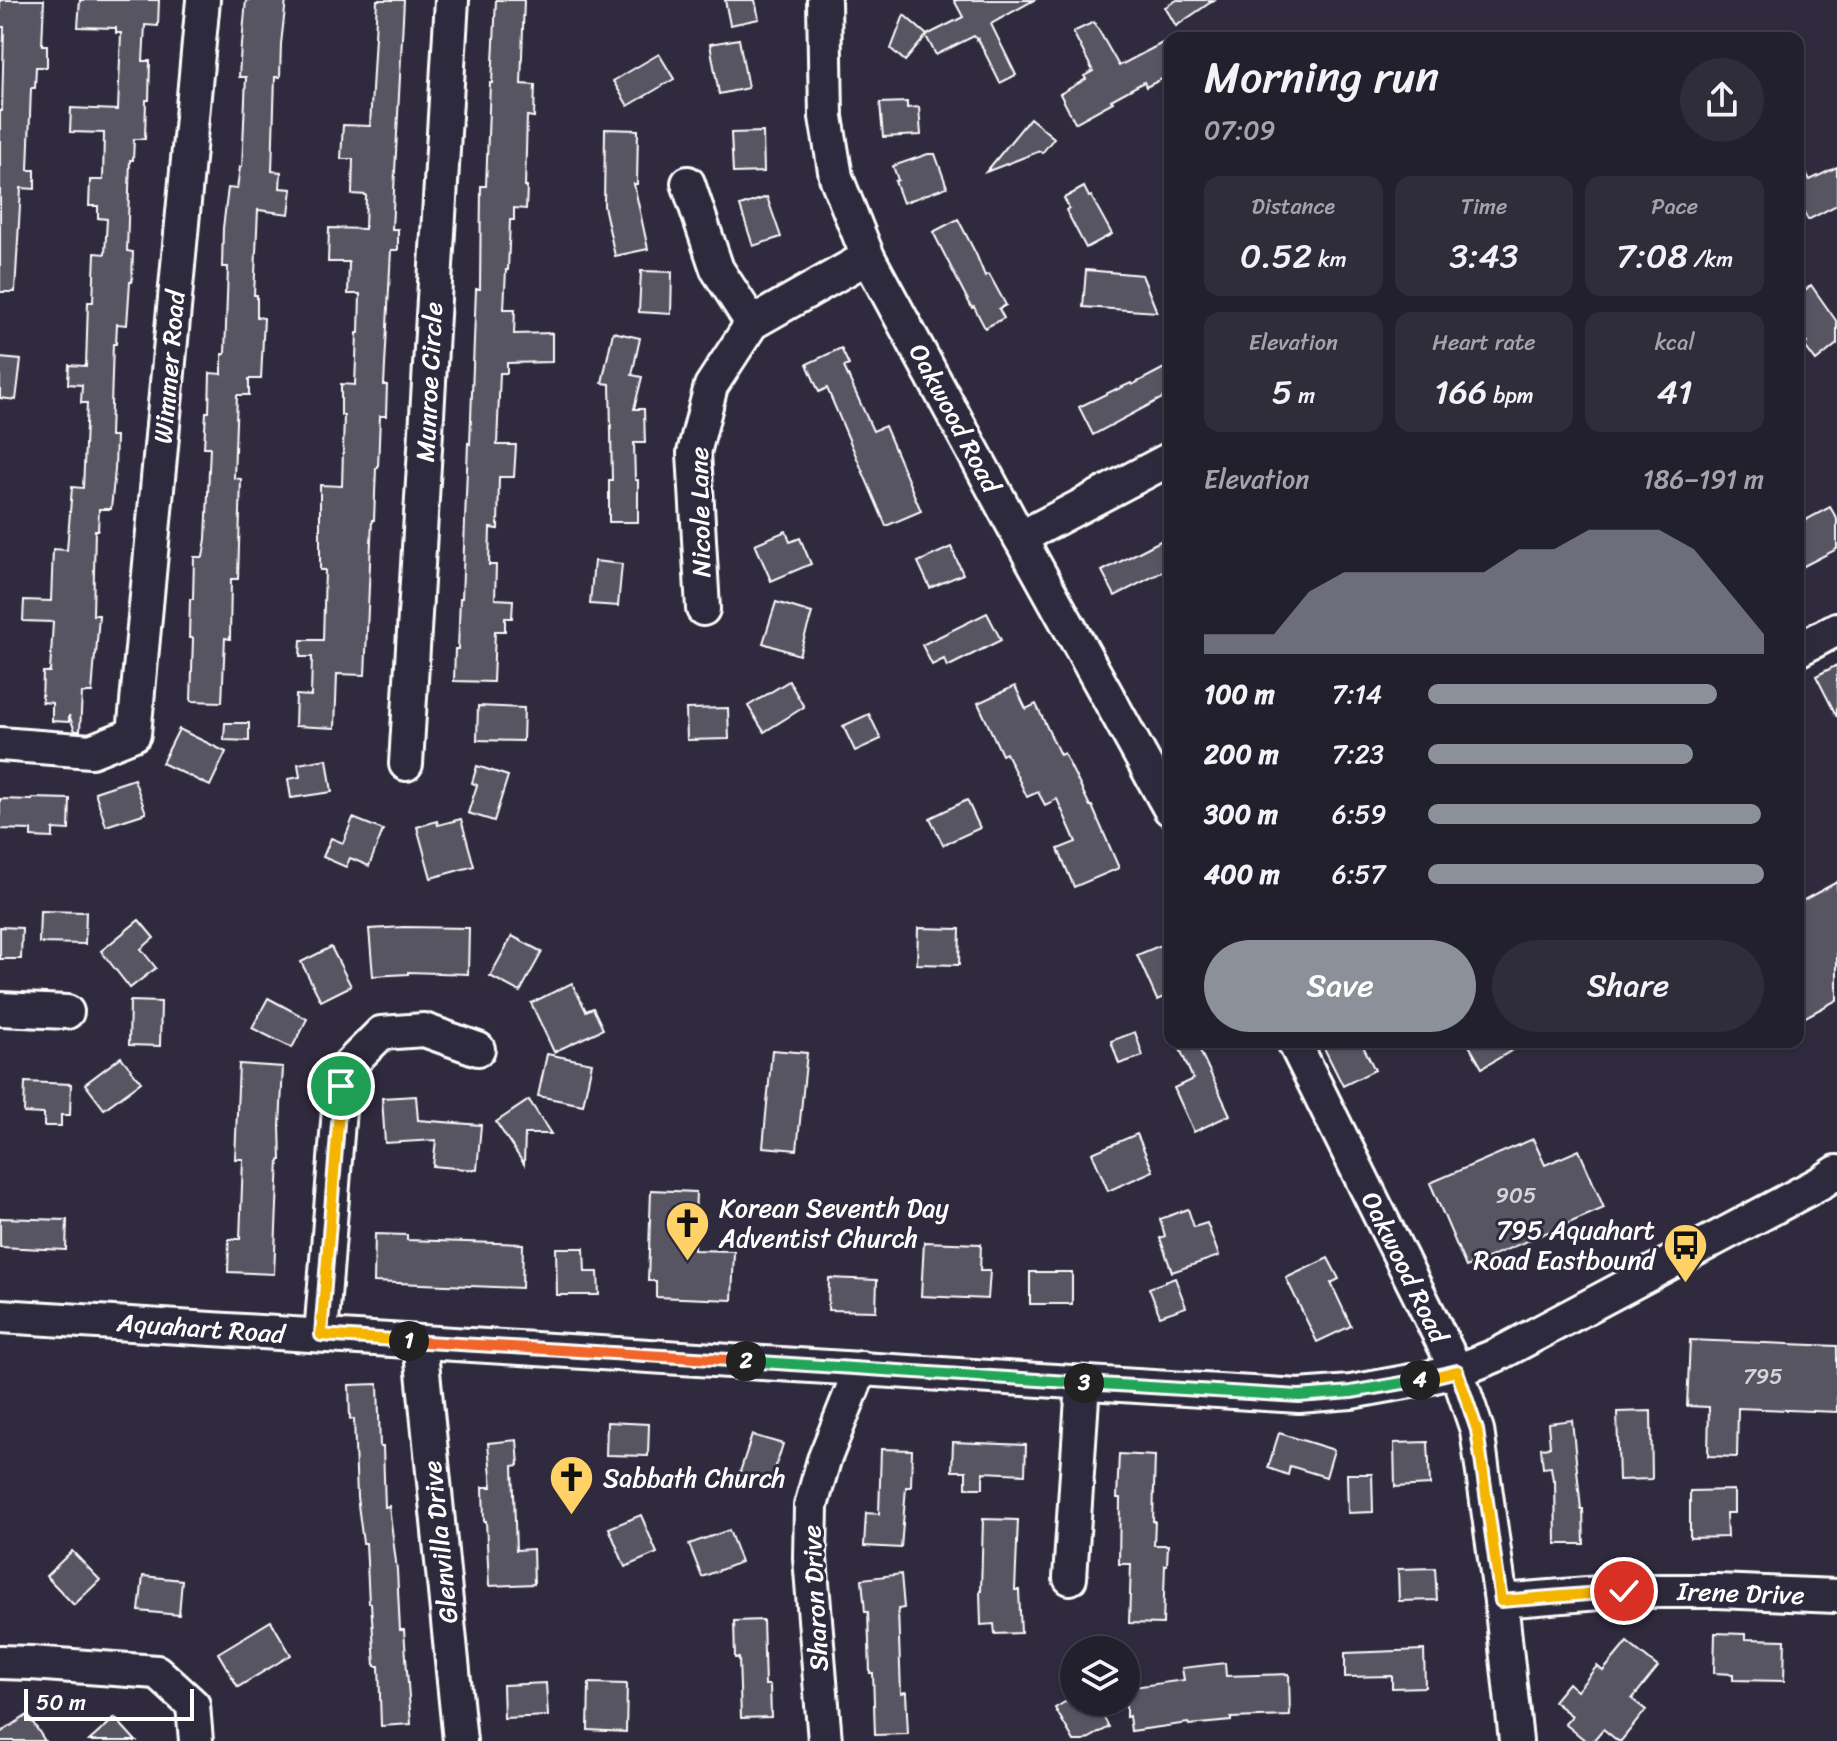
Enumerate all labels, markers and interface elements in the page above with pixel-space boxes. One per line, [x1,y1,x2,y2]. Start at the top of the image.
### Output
text: Morning run [1204,38,1439,116]
button: share [1680,58,1764,142]
text: 07:09 [1204,107,1276,153]
text: Distance [1252,187,1335,226]
text: Time [1461,187,1507,226]
text: Pace [1651,187,1698,226]
text: 0.52 [1240,226,1312,286]
text: 3:43 [1450,226,1518,286]
text: 7:08 [1616,226,1688,286]
text: km [1312,240,1347,279]
text: /km [1688,240,1733,279]
street label: Wimmer Road [139,286,199,445]
street label: Munroe Circle [402,301,456,463]
text: Elevation [1249,323,1338,362]
text: Heart rate [1432,323,1536,362]
text: kcal [1655,323,1695,362]
street label: Oakwood Road [896,335,1015,503]
text: 5 [1272,362,1292,422]
text: 166 [1434,362,1487,422]
text: 41 [1657,362,1693,422]
text: m [1292,376,1315,415]
text: bpm [1487,376,1534,415]
street label: Nicole Lane [676,446,724,578]
text: Elevation [1204,456,1309,502]
text: 186–191 m [1643,456,1764,502]
text: 100 m [1204,671,1275,717]
text: 7:14 [1332,671,1382,717]
text: 200 m [1204,731,1279,777]
text: 7:23 [1332,731,1384,777]
text: 300 m [1204,791,1278,837]
text: 6:59 [1332,791,1386,837]
text: 400 m [1204,851,1280,897]
text: 6:57 [1332,851,1385,897]
button: Save [1204,940,1476,1032]
button: Share [1492,940,1764,1032]
pin [307,1052,375,1120]
icon: arrive [319,1064,363,1108]
house number: 905 [1496,1176,1536,1215]
street label: Oakwood Road [1348,1183,1463,1353]
place label: Korean Seventh Day Adventist Church [718,1185,949,1261]
church icon: Korean Seventh Day Adventist Church [664,1199,712,1262]
place label: 795 Aquahart Road Eastbound [1473,1207,1657,1283]
bus stop icon: 795 Aquahart Road Eastbound [1662,1221,1710,1284]
street label: Aquahart Road [115,1299,289,1357]
pin: 1 [389,1321,429,1361]
text: 1 [404,1321,414,1360]
pin: 2 [726,1341,766,1381]
text: 2 [740,1341,752,1380]
house number: 795 [1743,1357,1783,1396]
pin: 4 [1400,1360,1440,1400]
text: 4 [1413,1360,1427,1399]
pin: 3 [1064,1363,1104,1403]
text: 3 [1078,1363,1090,1402]
church icon: Sabbath Church [548,1454,596,1517]
place label: Sabbath Church [603,1455,786,1501]
street label: Glenvilla Drive [409,1458,471,1626]
street label: Sharon Drive [788,1524,842,1672]
pin [1590,1557,1658,1625]
street label: Irene Drive [1676,1568,1805,1618]
icon: check [1602,1569,1646,1613]
map controls [1060,1636,1140,1716]
button: layers [1060,1636,1140,1716]
text: 50 m [36,1683,86,1722]
scale bar [24,1685,194,1721]

